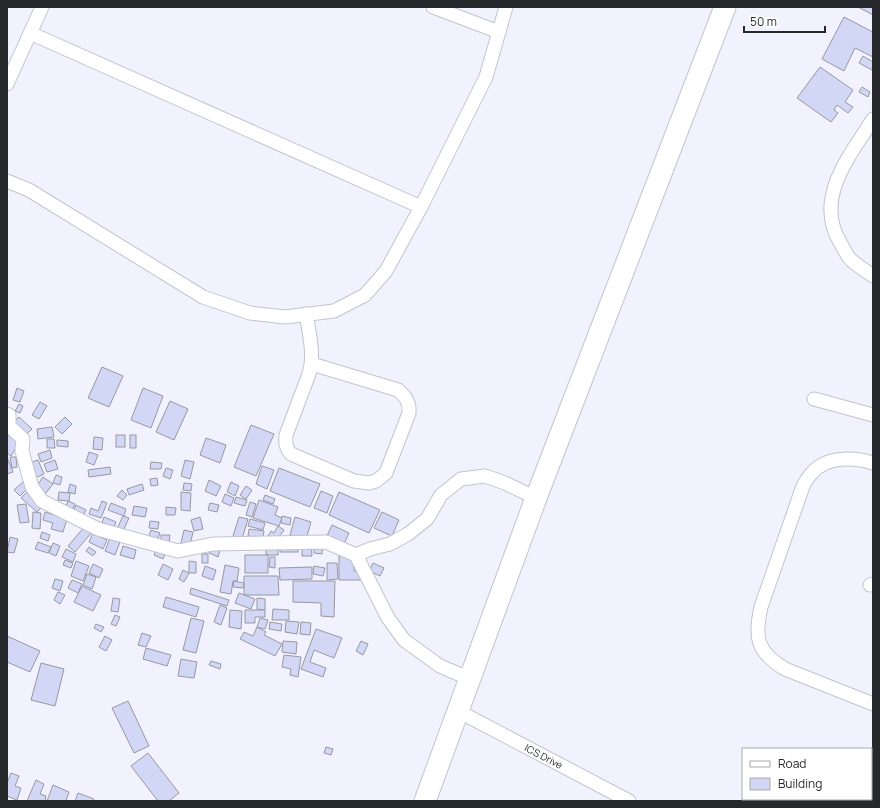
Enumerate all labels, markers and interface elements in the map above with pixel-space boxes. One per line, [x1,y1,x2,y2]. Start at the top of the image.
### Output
scale bar [744,8,825,34]
text: 50 m [750,13,777,30]
street label: ICS Drive [522,740,566,772]
legend [742,748,872,800]
text: Road [778,755,806,772]
text: Building [778,775,822,792]

